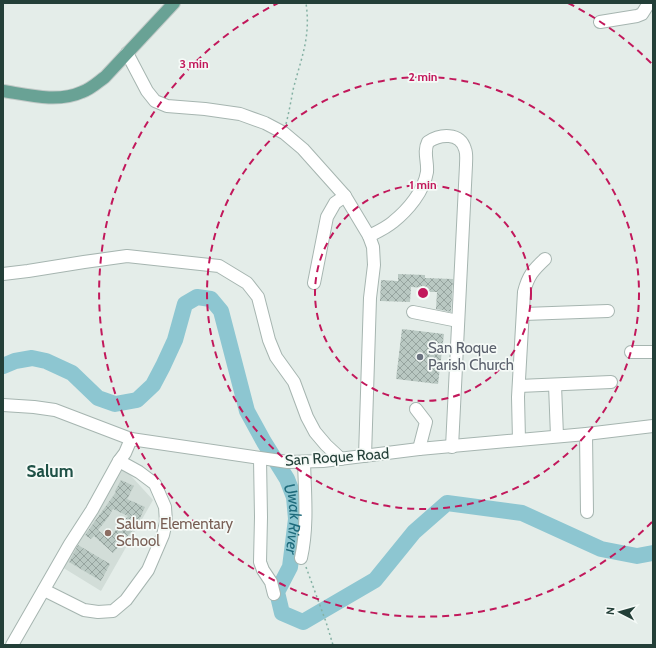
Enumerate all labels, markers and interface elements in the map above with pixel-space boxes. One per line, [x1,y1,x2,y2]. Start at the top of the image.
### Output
text: 3 min [179,56,209,71]
text: 2 min [409,69,437,84]
text: 1 min [409,177,437,192]
centre of rings [416,286,430,300]
place label: San Roque Parish Church [428,339,514,374]
marker: San Roque Parish Church [415,352,425,362]
street label: San Roque Road [284,444,390,470]
district label: Salum [27,461,73,481]
water label: Uwak River [280,481,305,556]
place label: Salum Elementary School [116,515,233,550]
marker: Salum Elementary School [103,528,113,538]
north arrow [600,592,640,632]
text: N [603,606,617,616]

